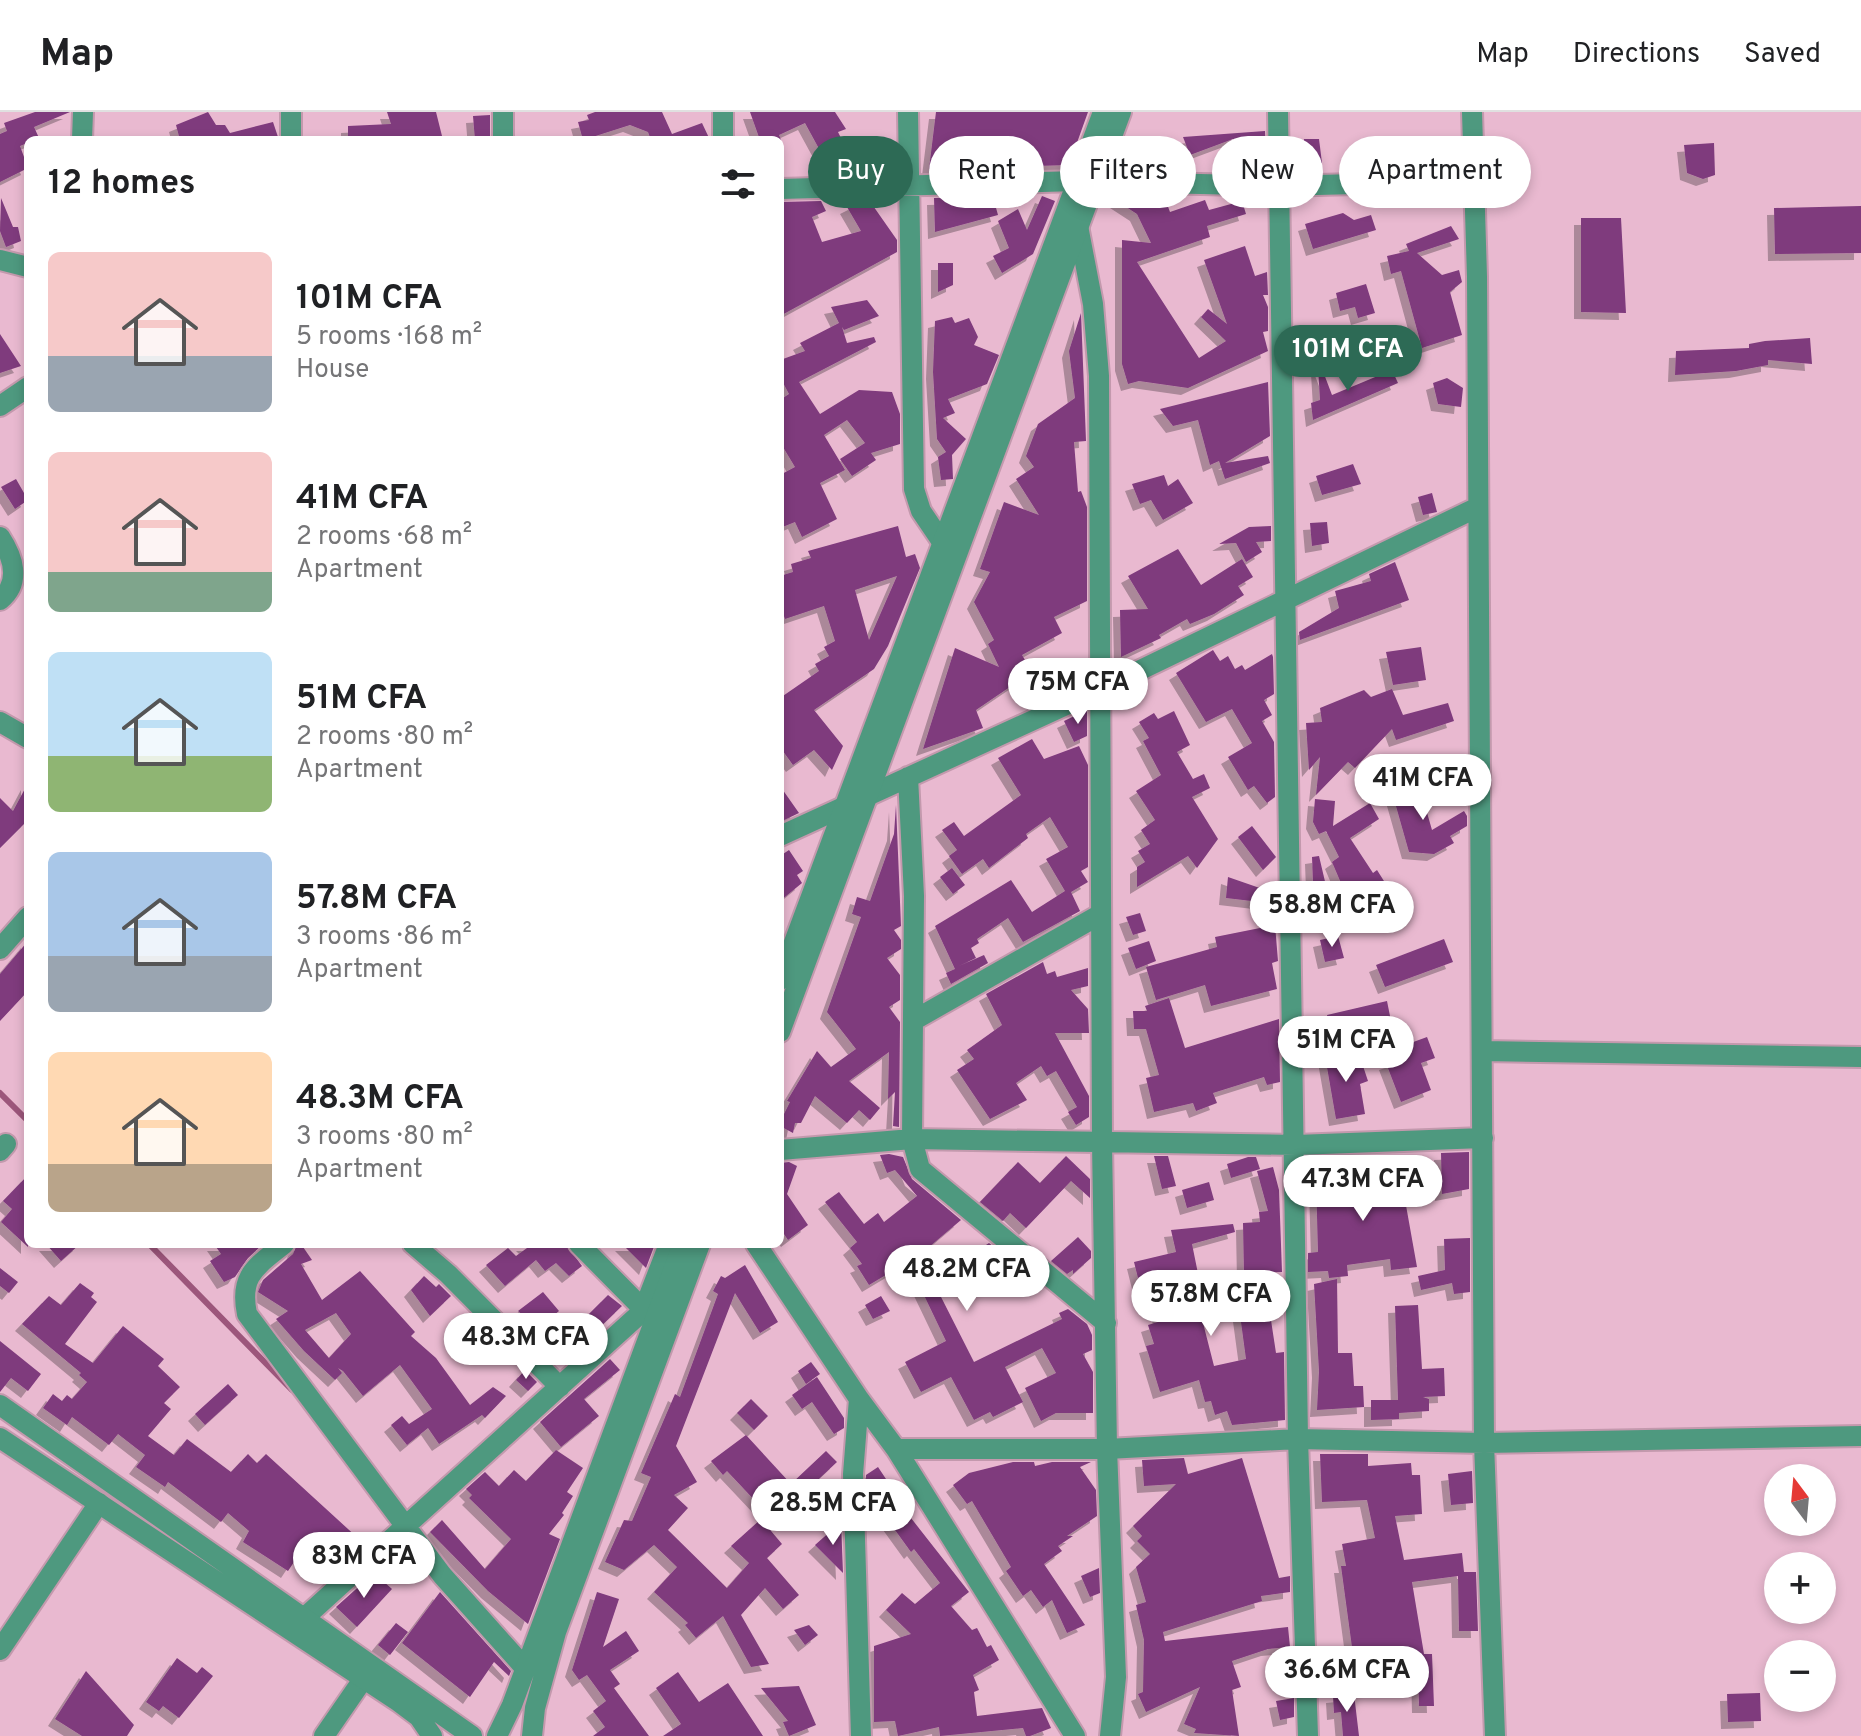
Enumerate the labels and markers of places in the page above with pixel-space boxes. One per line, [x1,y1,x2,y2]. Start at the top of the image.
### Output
pin: 101M CFA [1265,325,1431,393]
pin: 75M CFA [1004,658,1152,726]
pin: 41M CFA [1349,754,1497,822]
pin: 58.8M CFA [1240,881,1424,949]
pin: 51M CFA [1272,1016,1420,1084]
pin: 47.3M CFA [1271,1155,1455,1223]
pin: 48.2M CFA [875,1245,1059,1313]
pin: 57.8M CFA [1119,1270,1303,1338]
pin: 48.3M CFA [434,1313,618,1381]
pin: 28.5M CFA [741,1479,925,1547]
pin: 83M CFA [290,1532,438,1600]
pin: 36.6M CFA [1255,1646,1439,1714]

